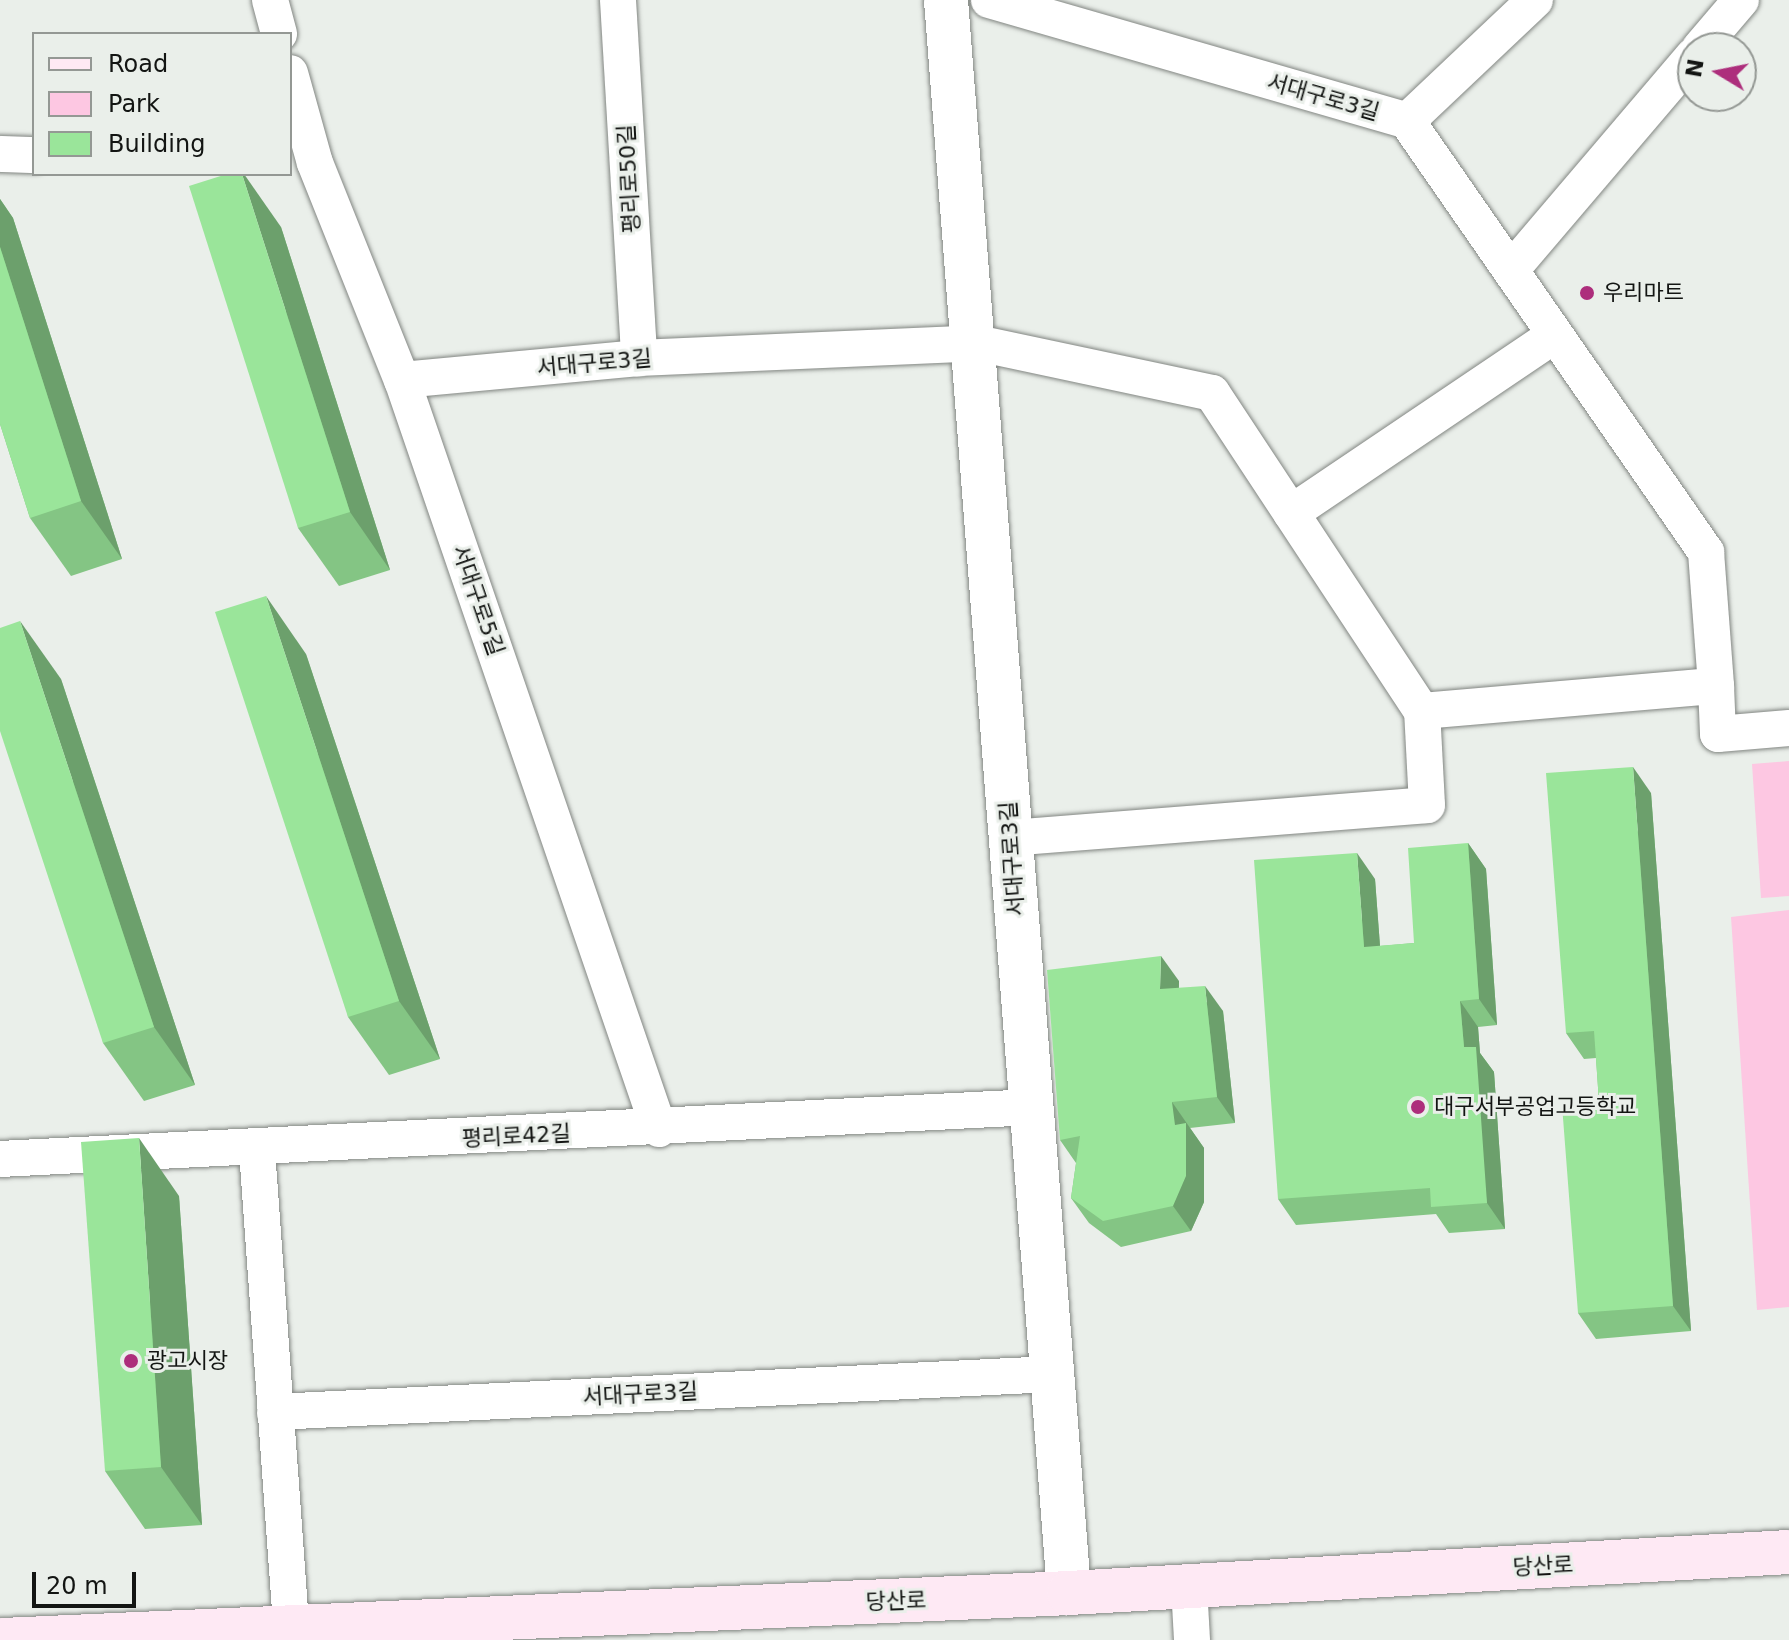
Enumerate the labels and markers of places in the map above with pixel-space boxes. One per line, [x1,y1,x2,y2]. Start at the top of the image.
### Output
place label: 우리마트 [1603,280,1684,306]
marker: 우리마트 [1578,284,1596,302]
place label: 대구서부공업고등학교 [1434,1094,1636,1120]
marker: 대구서부공업고등학교 [1409,1098,1427,1116]
place label: 광고시장 [147,1348,228,1374]
marker: 광고시장 [122,1352,140,1370]

